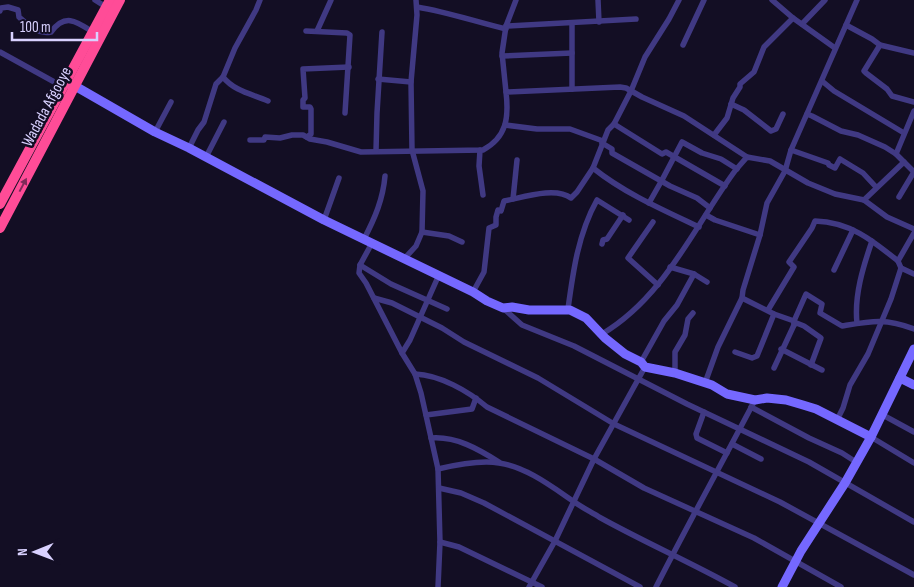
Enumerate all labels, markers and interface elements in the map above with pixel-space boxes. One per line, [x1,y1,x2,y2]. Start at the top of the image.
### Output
scale bar [12,10,98,42]
text: 100 m [20,18,51,37]
street label: Wadada Afgooye [18,64,76,150]
one-way arrow [19,178,27,192]
north arrow [10,527,60,577]
text: N [14,548,31,556]

